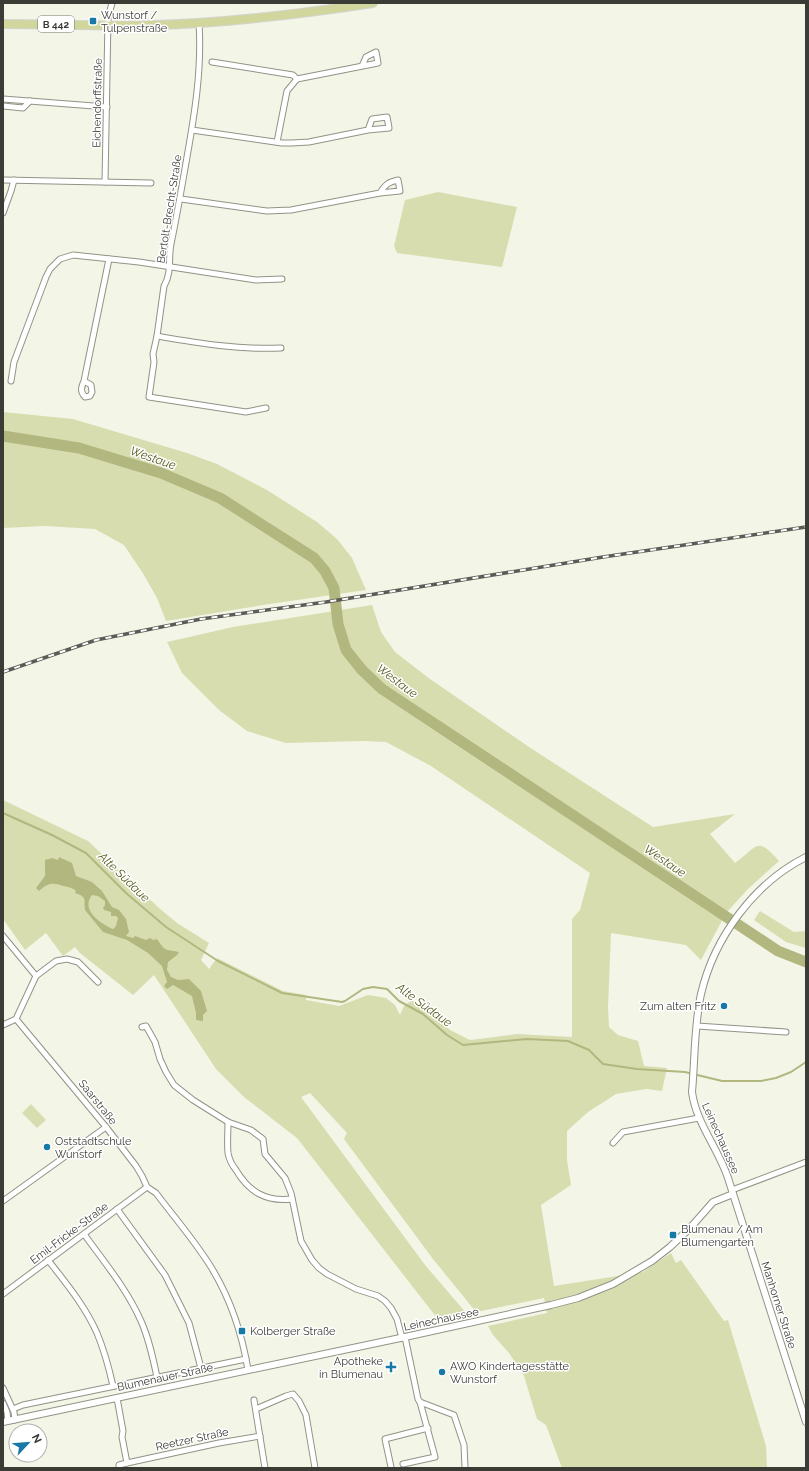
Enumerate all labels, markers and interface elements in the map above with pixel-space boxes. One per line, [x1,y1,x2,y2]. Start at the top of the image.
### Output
place label: Wunstorf / Tulpenstraße [101,9,168,35]
road number: B 442 [38,16,74,32]
marker: Wunstorf / Tulpenstraße [88,16,98,26]
street label: Eichendorffstraße [90,58,105,148]
street label: Bertolt-Brecht-Straße [154,153,185,264]
water label: Westaue [128,444,178,473]
water label: Westaue [374,661,421,701]
water label: Westaue [641,842,689,880]
water label: Alte Südaue [95,849,153,905]
water label: Alte Südaue [393,980,455,1030]
place label: Zum alten Fritz [640,1000,717,1013]
marker: Zum alten Fritz [719,1001,729,1011]
street label: Saarstraße [76,1077,120,1128]
street label: Leinechaussee [699,1101,742,1176]
place label: Oststadtschule Wunstorf [55,1135,132,1161]
marker: Oststadtschule Wunstorf [42,1142,52,1152]
street label: Emil-Fricke-Straße [28,1200,111,1267]
place label: Blumenau / Am Blumengarten [681,1223,763,1249]
marker: Blumenau / Am Blumengarten [668,1230,678,1240]
street label: Manhorner Straße [758,1260,799,1351]
street label: Leinechaussee [402,1305,480,1334]
place label: Kolberger Straße [250,1325,336,1338]
marker: Kolberger Straße [237,1326,247,1336]
place label: Apotheke in Blumenau [319,1355,384,1381]
place label: AWO Kindertagesstätte Wunstorf [450,1360,570,1386]
street label: Blumenauer Straße [116,1361,215,1394]
marker: Apotheke in Blumenau [386,1362,396,1372]
marker: AWO Kindertagesstätte Wunstorf [437,1367,447,1377]
north arrow [8,1423,48,1463]
street label: Reetzer Straße [154,1425,230,1454]
text: N [29,1432,44,1445]

